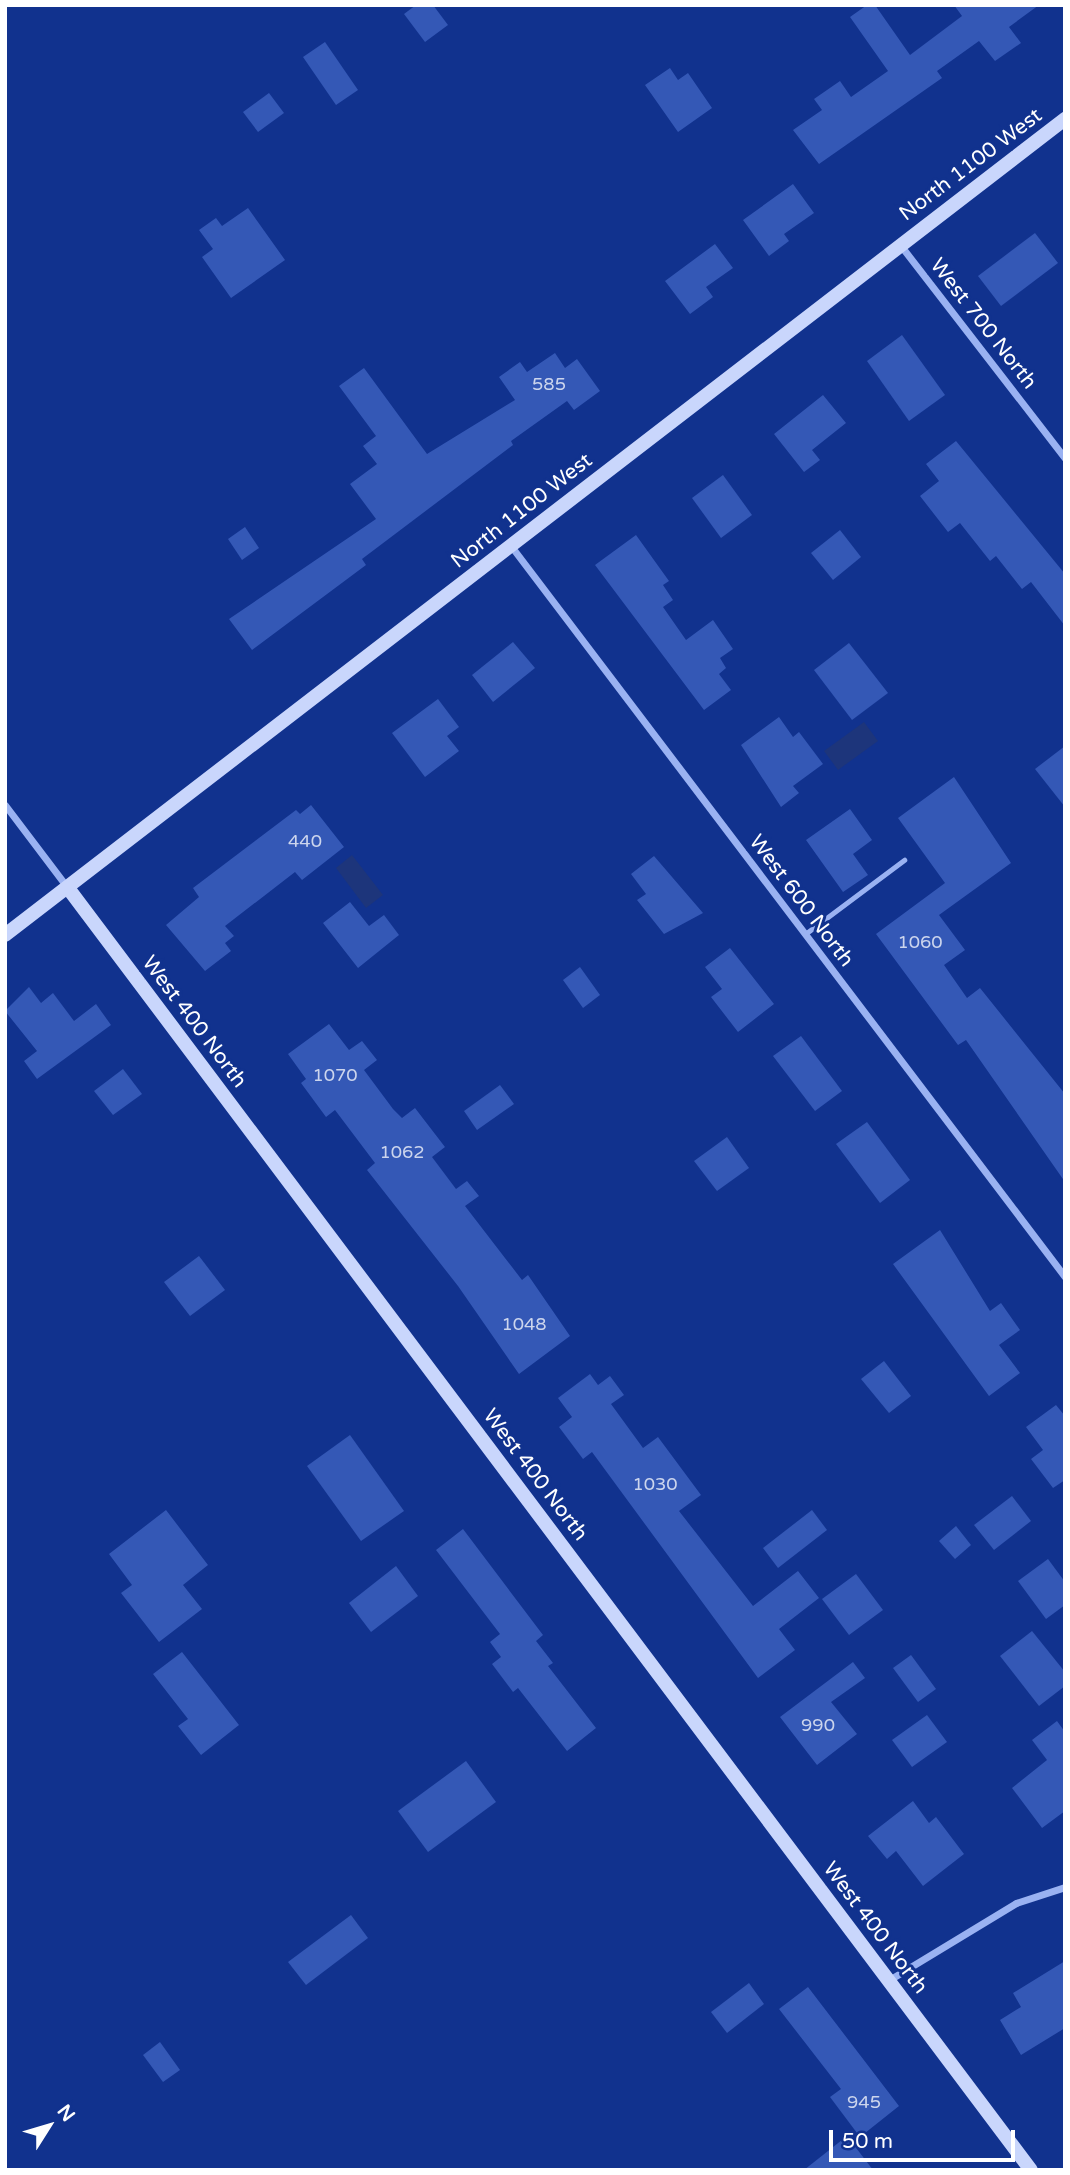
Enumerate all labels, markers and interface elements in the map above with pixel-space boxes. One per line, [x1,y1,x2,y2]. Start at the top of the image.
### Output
street label: North 1100 West [895,103,1047,227]
street label: West 700 North [924,254,1042,394]
house number: 585 [532,373,566,395]
street label: North 1100 West [446,448,598,574]
house number: 440 [288,830,322,852]
street label: West 600 North [743,830,859,972]
house number: 1060 [897,931,943,953]
street label: West 400 North [136,951,252,1093]
house number: 1070 [312,1064,358,1086]
house number: 1062 [379,1141,425,1163]
house number: 1048 [501,1313,547,1335]
street label: West 400 North [477,1404,593,1546]
house number: 1030 [632,1473,678,1495]
house number: 990 [801,1714,835,1736]
street label: West 400 North [817,1857,933,1999]
north arrow [14,2091,84,2161]
house number: 945 [847,2091,881,2113]
text: N [52,2101,79,2126]
scale bar [832,2116,1018,2160]
text: 50 m [842,2129,893,2154]

